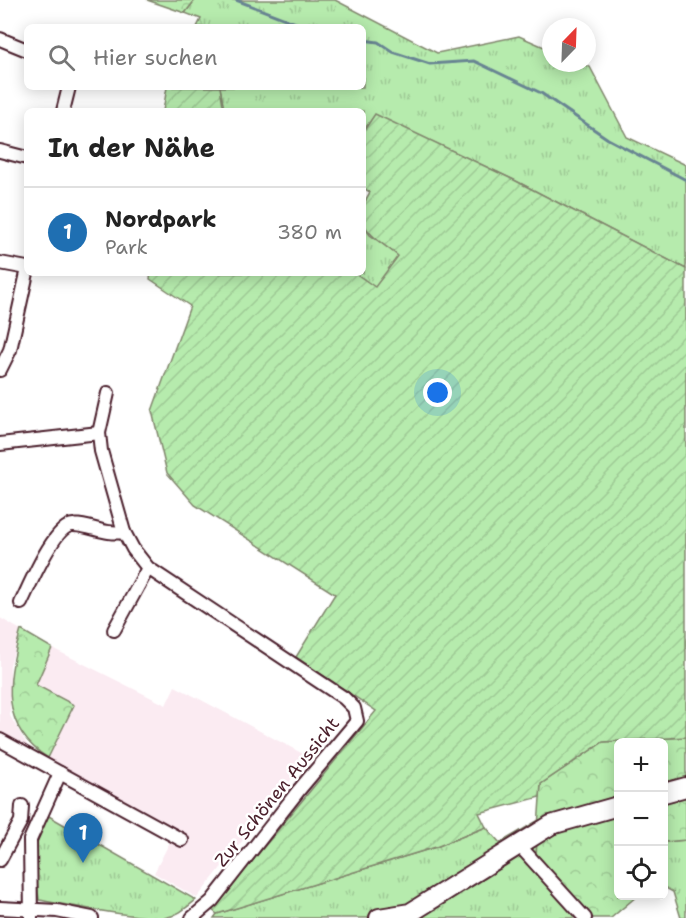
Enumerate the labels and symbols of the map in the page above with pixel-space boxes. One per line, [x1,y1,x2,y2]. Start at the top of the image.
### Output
north arrow [542,18,596,72]
your location [423,378,452,407]
street label: Zur Schönen Aussicht [209,712,345,872]
pin: 1 [64,814,103,863]

